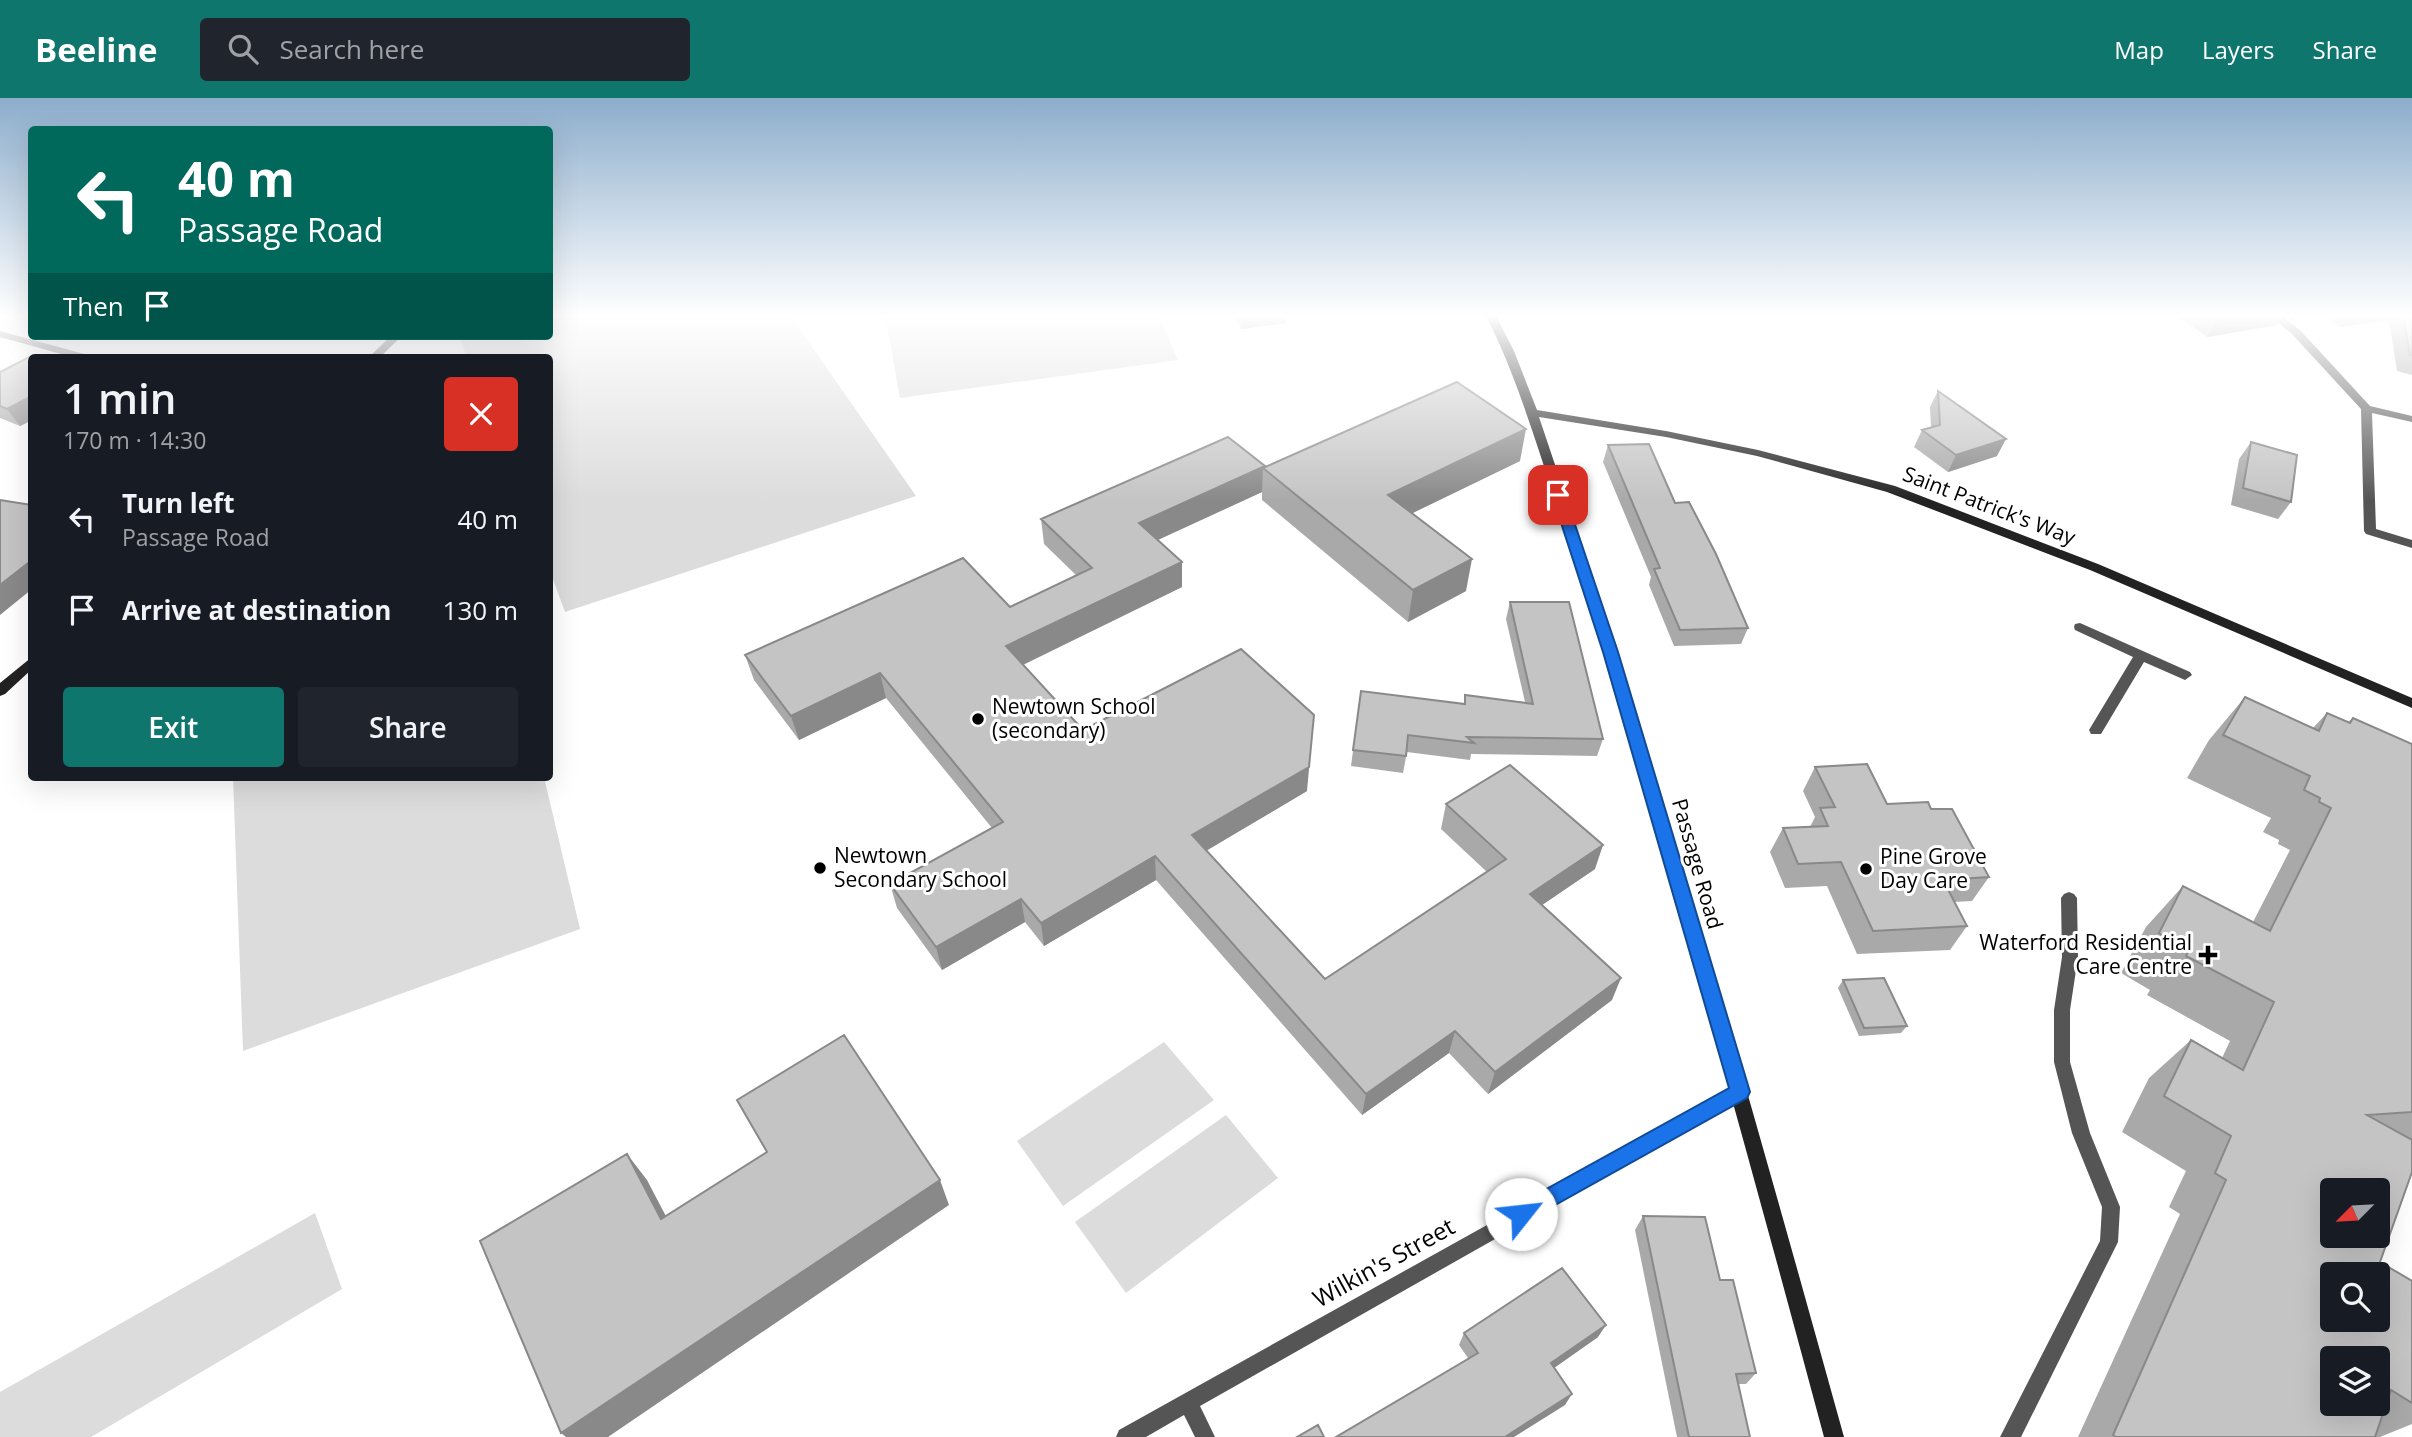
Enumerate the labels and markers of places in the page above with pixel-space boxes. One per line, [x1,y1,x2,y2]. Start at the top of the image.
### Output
pin [1528,465,1588,525]
place label: Newtown School (secondary) [992,692,1156,744]
marker: Newtown School (secondary) [970,711,986,727]
place label: Newtown Secondary School [834,841,1007,893]
place label: Pine Grove Day Care [1880,842,1987,894]
marker: Newtown Secondary School [812,860,828,876]
marker: Pine Grove Day Care [1858,861,1874,877]
place label: Waterford Residential Care Centre [1979,928,2192,980]
marker: Waterford Residential Care Centre [2198,945,2218,965]

